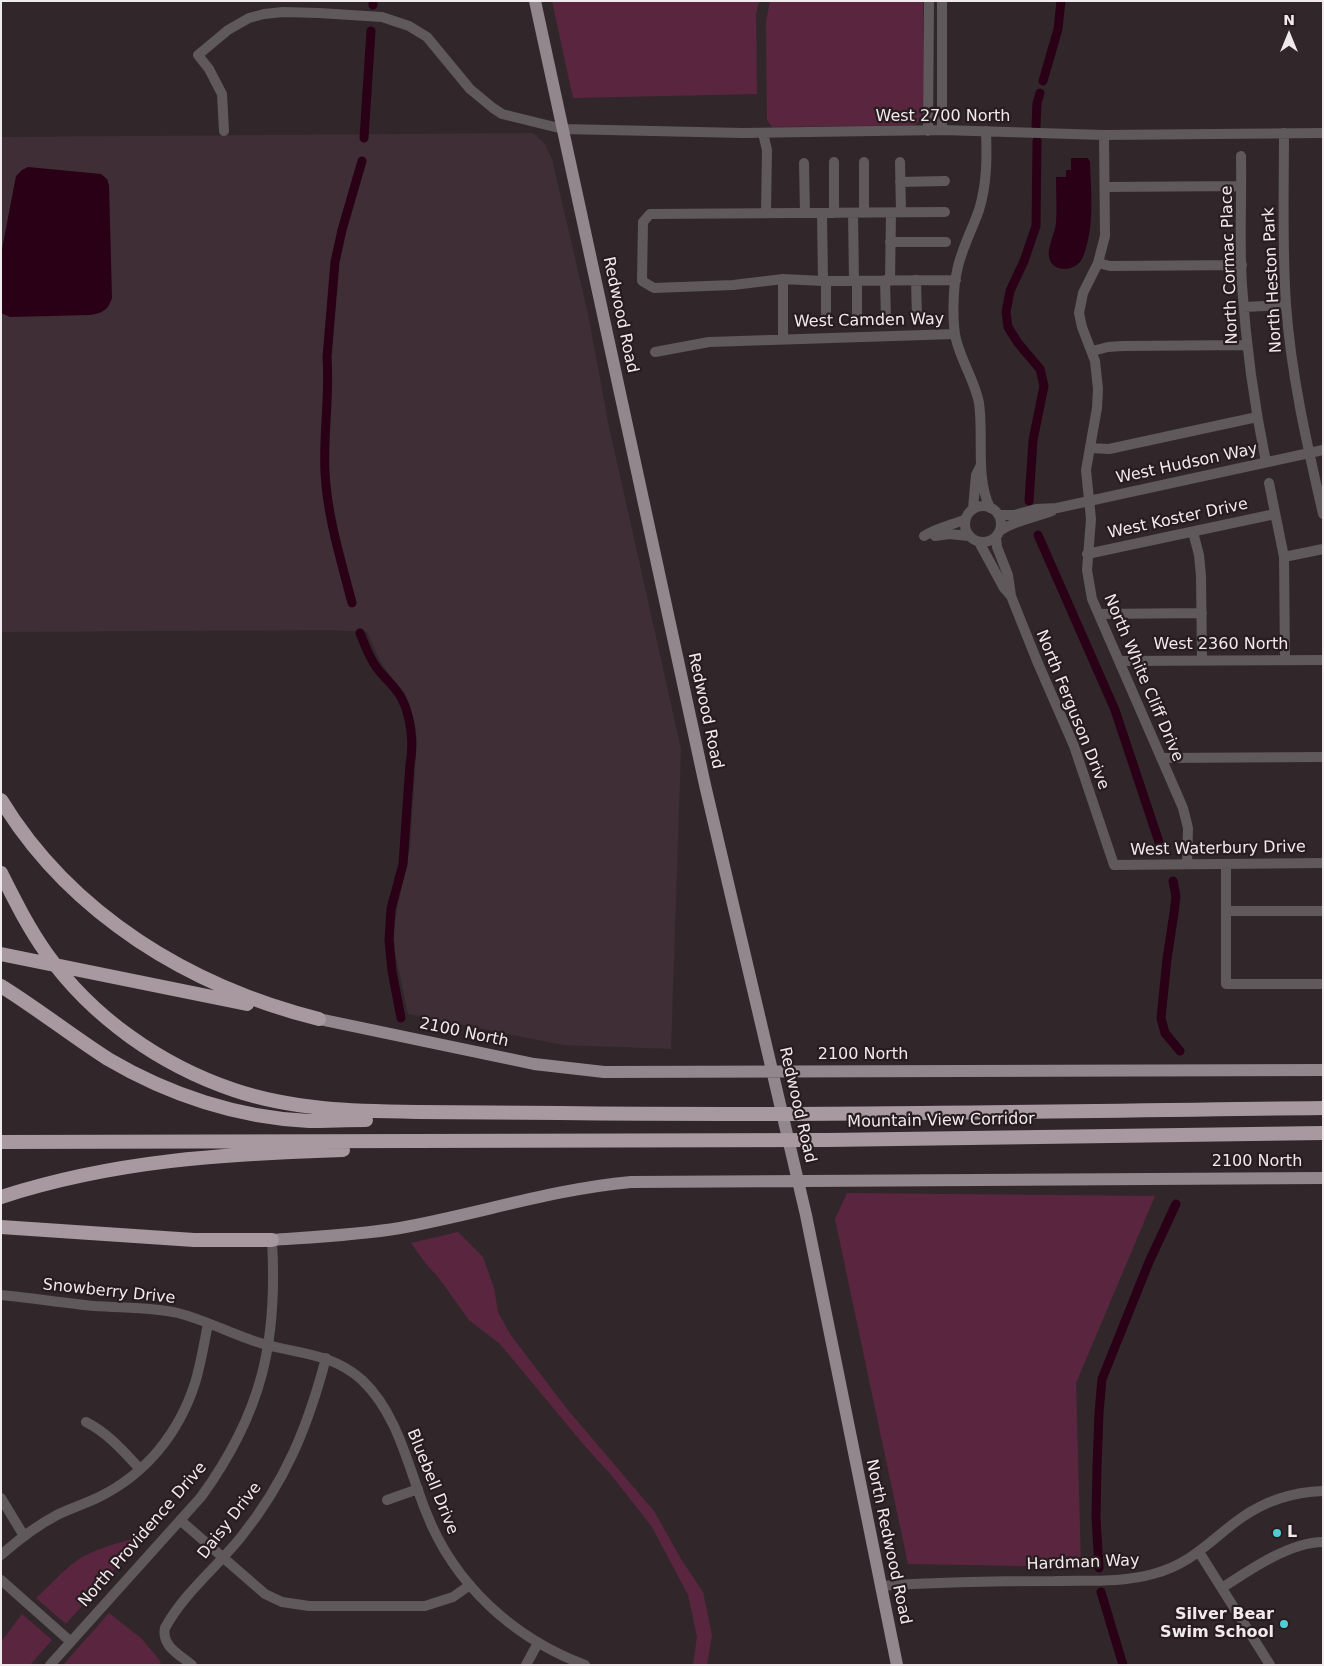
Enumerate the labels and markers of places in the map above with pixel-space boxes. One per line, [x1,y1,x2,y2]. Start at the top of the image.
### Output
place label: L [1287,1523,1297,1543]
marker: L [1271,1527,1283,1539]
place label: Silver Bear Swim School [1160,1605,1274,1643]
marker: Silver Bear Swim School [1278,1618,1290,1630]

